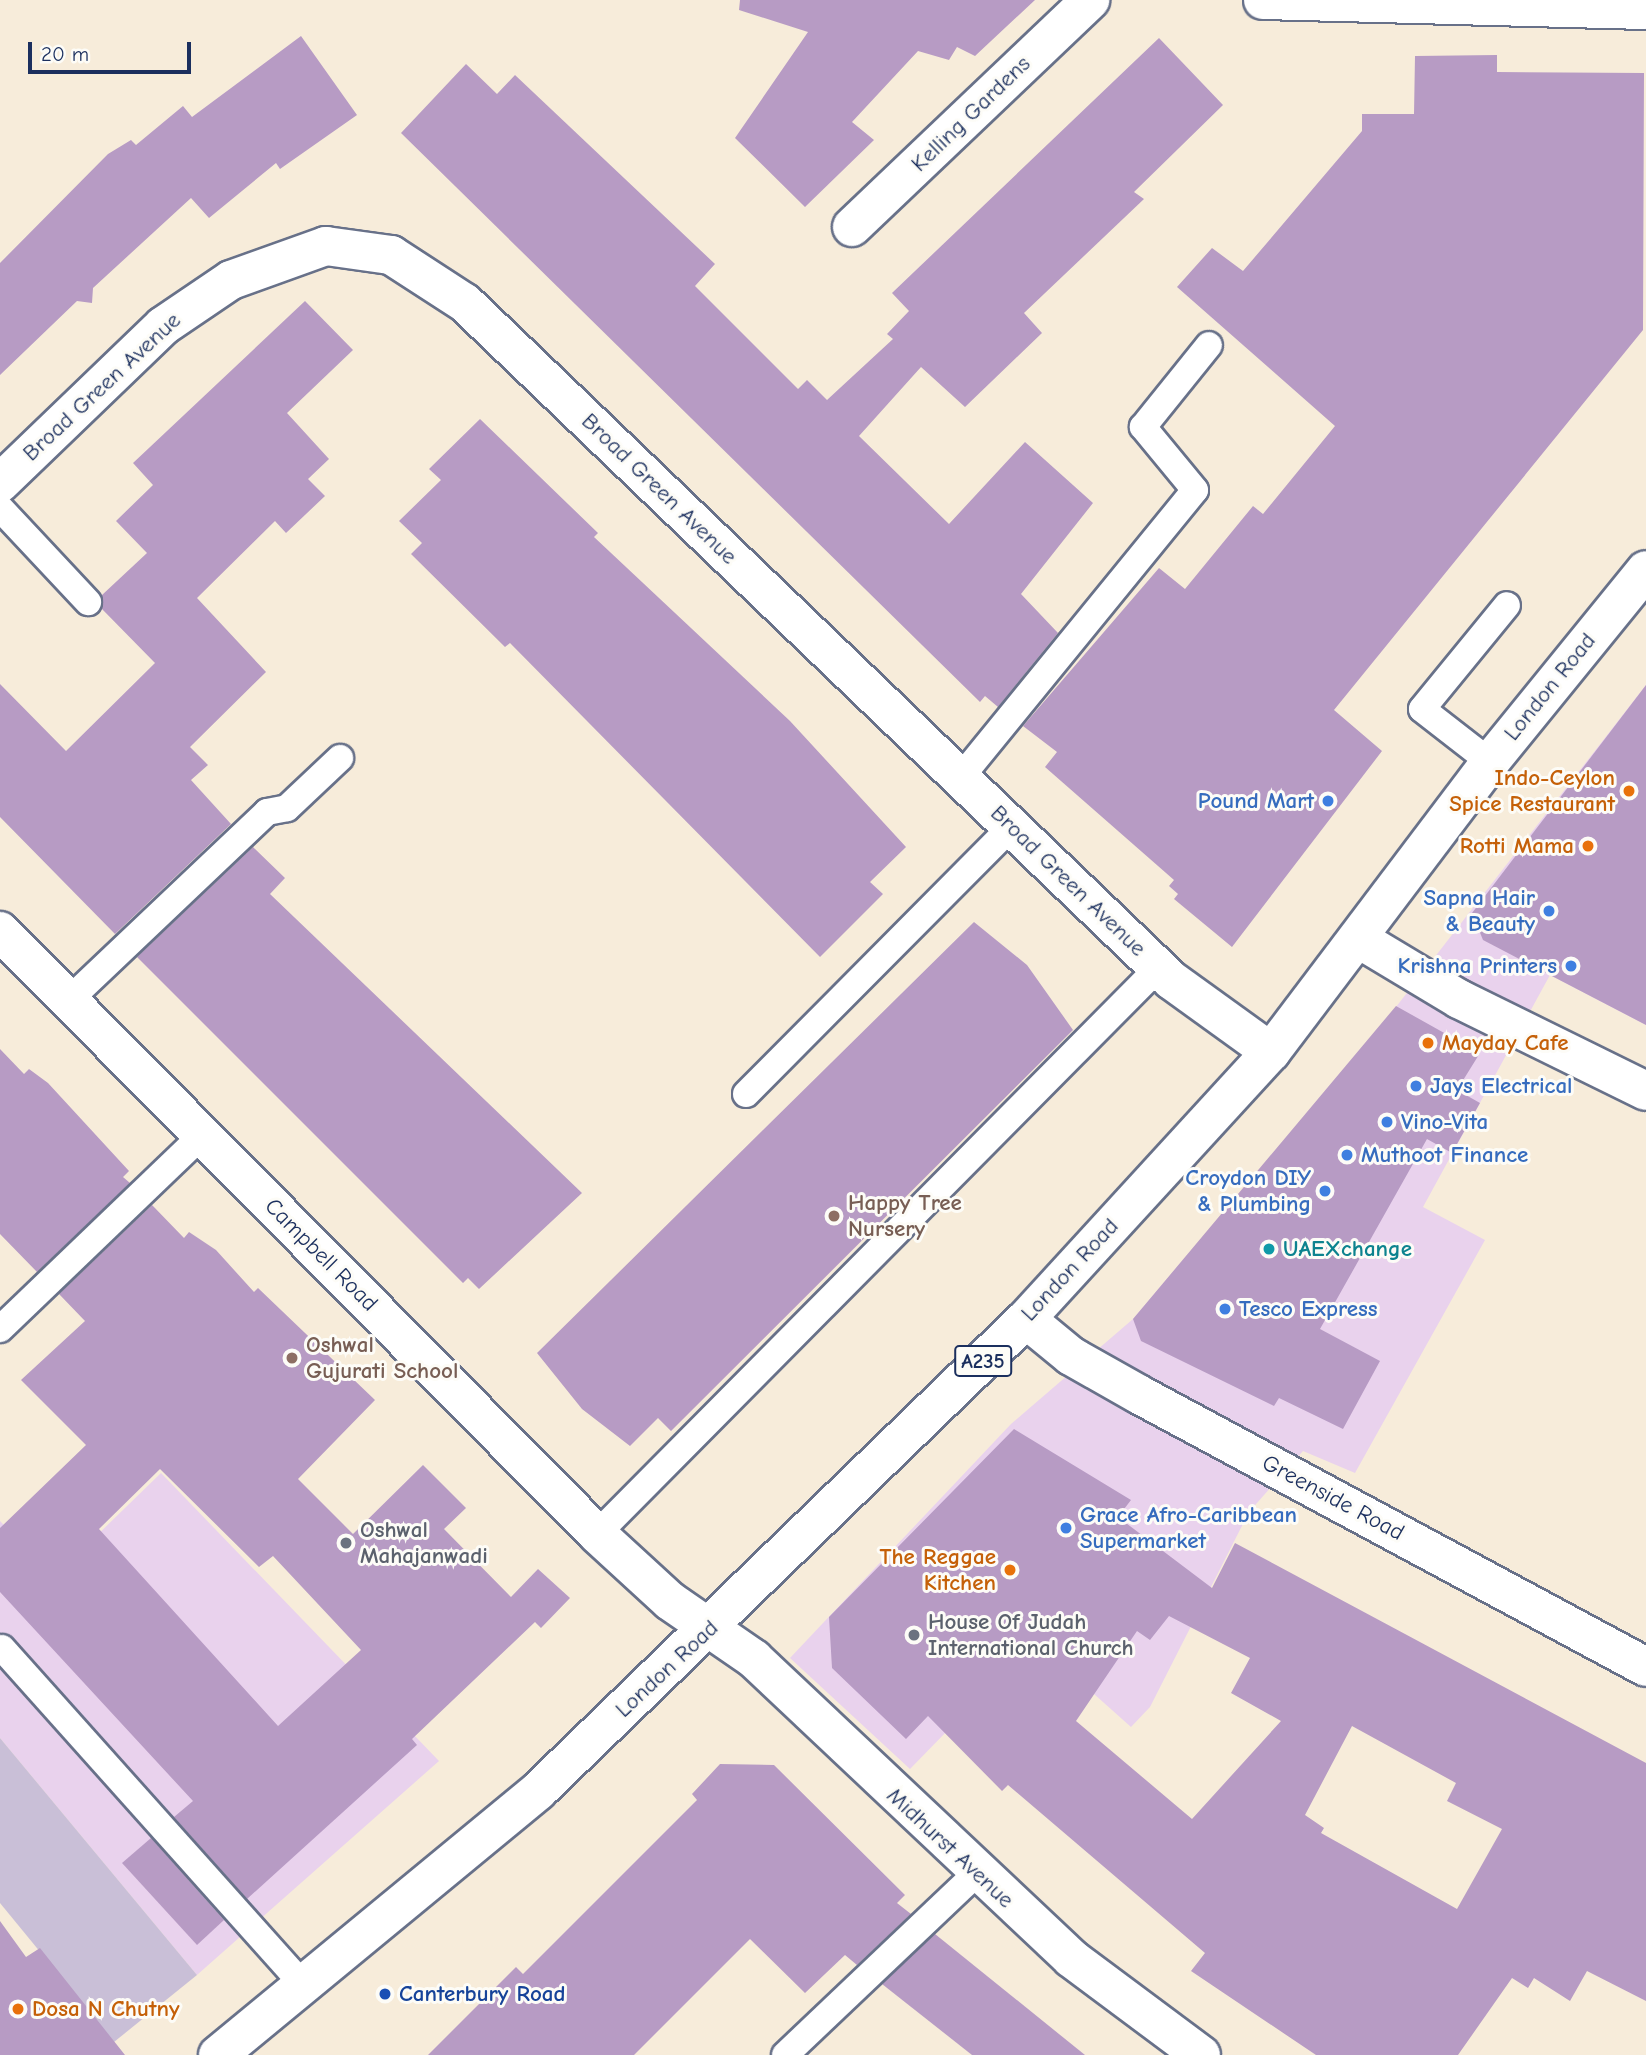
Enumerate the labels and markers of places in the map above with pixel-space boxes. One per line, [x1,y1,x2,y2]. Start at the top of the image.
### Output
place label: Indo-Ceylon Spice Restaurant [1449,764,1615,818]
marker: Indo-Ceylon Spice Restaurant [1621,783,1637,799]
place label: Pound Mart [1198,787,1314,815]
marker: Pound Mart [1320,793,1336,809]
place label: Rotti Mama [1460,832,1574,860]
marker: Rotti Mama [1580,838,1596,854]
place label: Sapna Hair & Beauty [1423,884,1535,938]
marker: Sapna Hair & Beauty [1541,903,1557,919]
place label: Krishna Printers [1398,952,1557,980]
marker: Krishna Printers [1563,958,1579,974]
place label: Mayday Cafe [1442,1029,1568,1057]
marker: Mayday Cafe [1420,1035,1436,1051]
place label: Jays Electrical [1430,1072,1573,1100]
marker: Jays Electrical [1408,1078,1424,1094]
place label: Vino-Vita [1401,1108,1488,1136]
marker: Vino-Vita [1379,1114,1395,1130]
place label: Muthoot Finance [1361,1141,1528,1169]
marker: Muthoot Finance [1339,1147,1355,1163]
place label: Croydon DIY & Plumbing [1185,1164,1311,1218]
marker: Croydon DIY & Plumbing [1317,1183,1333,1199]
place label: Happy Tree Nursery [848,1189,962,1243]
marker: Happy Tree Nursery [826,1208,842,1224]
place label: UAEXchange [1283,1235,1412,1263]
marker: UAEXchange [1261,1241,1277,1257]
place label: Tesco Express [1239,1295,1377,1323]
marker: Tesco Express [1217,1301,1233,1317]
place label: Oshwal Gujurati School [306,1331,458,1385]
marker: Oshwal Gujurati School [284,1350,300,1366]
place label: Grace Afro-Caribbean Supermarket [1080,1501,1297,1555]
place label: Oshwal Mahajanwadi [360,1516,488,1570]
marker: Grace Afro-Caribbean Supermarket [1058,1520,1074,1536]
marker: Oshwal Mahajanwadi [338,1535,354,1551]
place label: The Reggae Kitchen [879,1543,996,1597]
marker: The Reggae Kitchen [1002,1562,1018,1578]
place label: House Of Judah International Church [928,1608,1134,1662]
marker: House Of Judah International Church [906,1627,922,1643]
place label: Canterbury Road [399,1980,566,2008]
marker: Canterbury Road [377,1986,393,2002]
place label: Dosa N Chutny [32,1995,179,2023]
marker: Dosa N Chutny [10,2001,26,2017]

